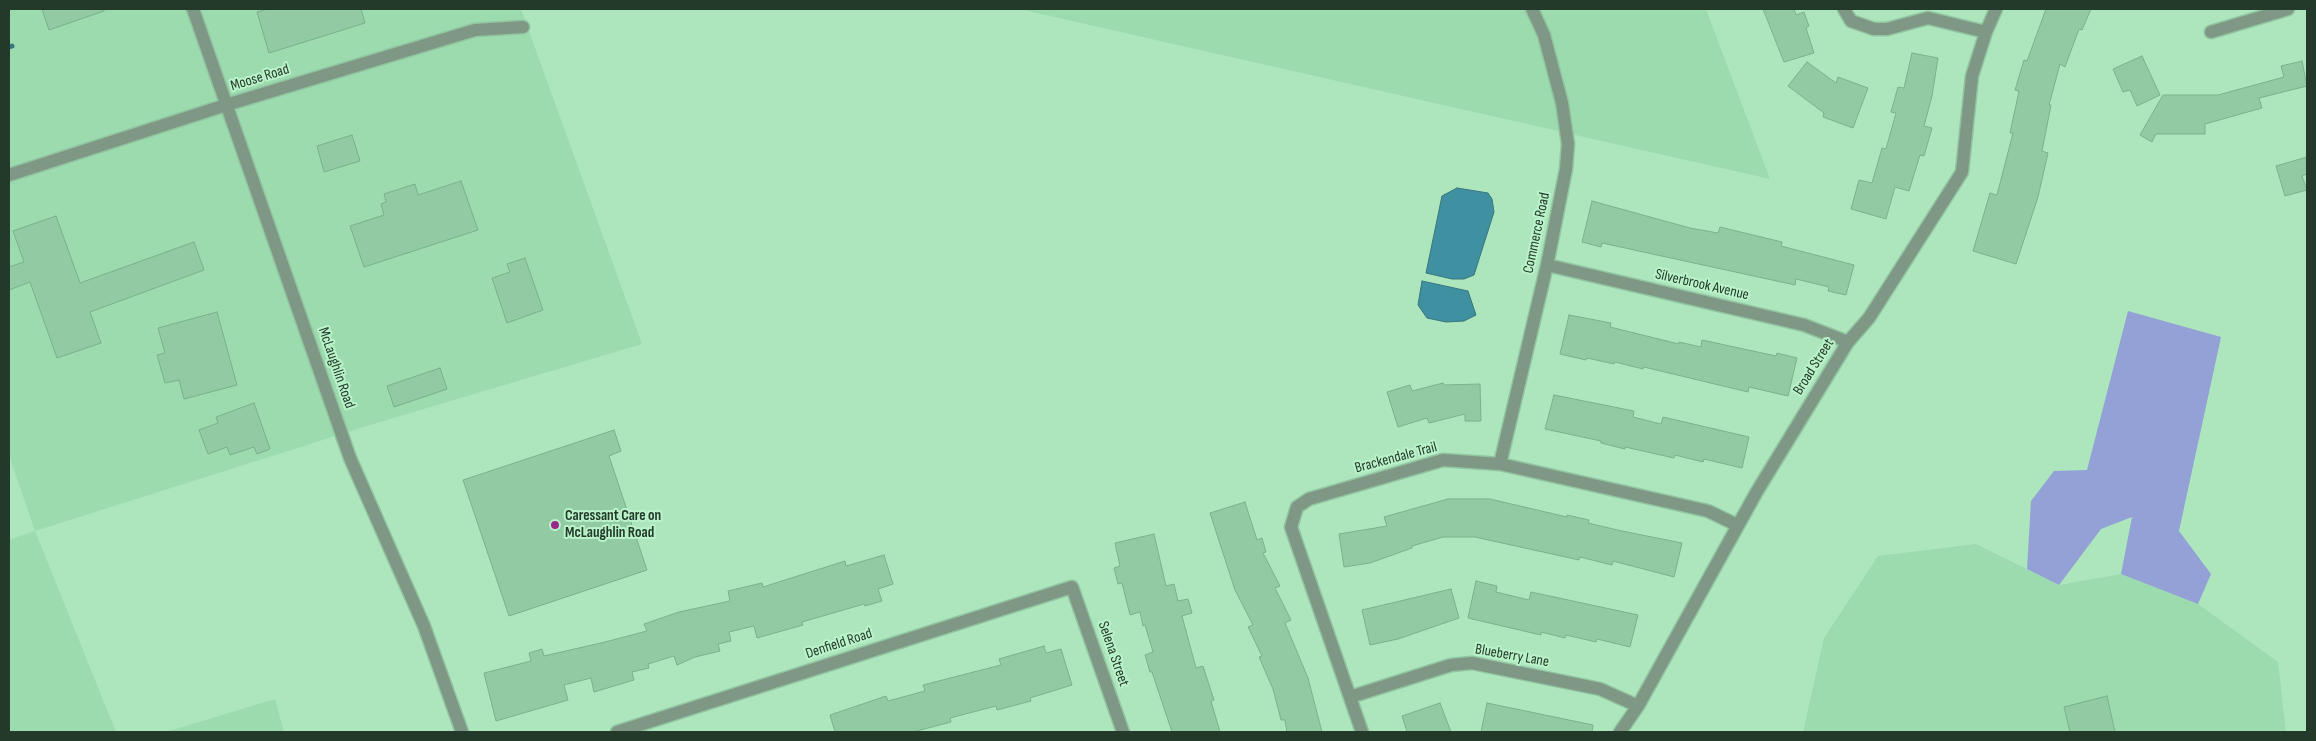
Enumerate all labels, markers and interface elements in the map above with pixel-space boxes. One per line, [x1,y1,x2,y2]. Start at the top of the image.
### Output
street label: Moose Road [229,61,291,95]
street label: Commerce Road [1520,191,1554,275]
street label: Silverbrook Avenue [1653,265,1751,305]
street label: McLaughlin Road [314,325,358,411]
street label: Broad Street [1790,336,1838,398]
street label: Brackendale Trail [1353,438,1439,478]
place label: Caressant Care on McLaughlin Road [565,507,661,542]
marker: Caressant Care on McLaughlin Road [549,519,561,531]
street label: Selena Street [1094,619,1132,689]
street label: Denfield Road [803,625,875,663]
street label: Blueberry Lane [1474,641,1550,671]

